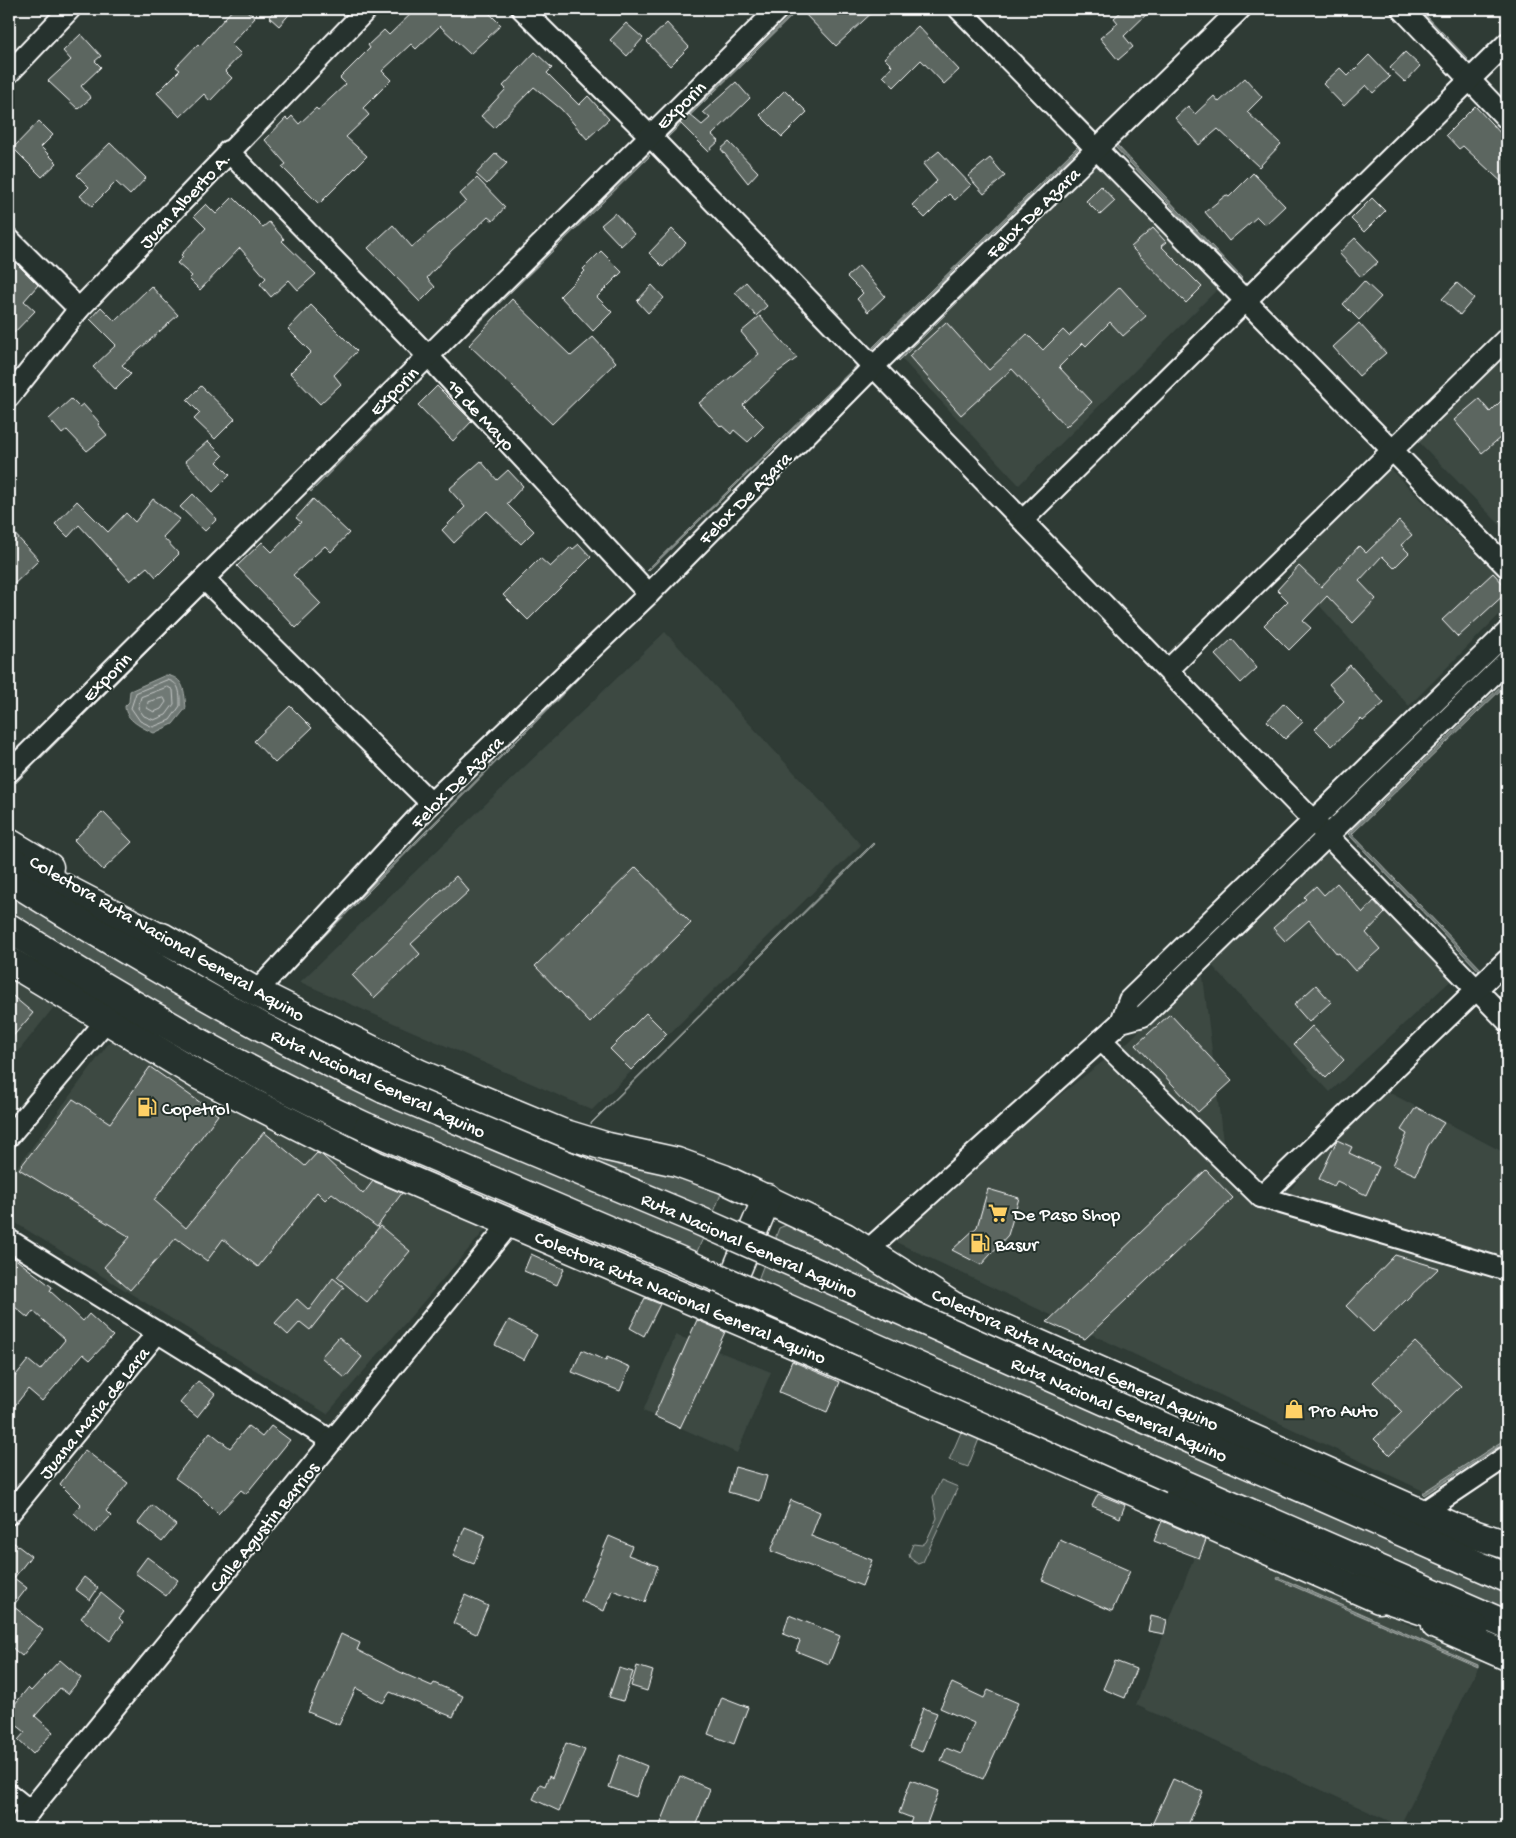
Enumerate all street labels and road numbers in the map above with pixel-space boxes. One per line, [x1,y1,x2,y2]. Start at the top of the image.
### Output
street label: Exporin [653,77,712,136]
street label: Juan Alberto A. [136,148,237,255]
street label: Felox De Azara [982,163,1087,266]
street label: Exporin [366,363,425,422]
street label: 19 de Mayo [440,375,519,457]
street label: Felox De Azara [694,447,799,552]
street label: Exporin [79,649,138,708]
street label: Felox De Azara [406,731,511,836]
street label: Colectora Ruta Nacional General Aquino [24,851,308,1029]
street label: Ruta Nacional General Aquino [266,1025,489,1145]
street label: Ruta Nacional General Aquino [637,1189,860,1305]
street label: Colectora Ruta Nacional General Aquino [530,1227,829,1371]
street label: Colectora Ruta Nacional General Aquino [929,1281,1223,1435]
street label: Juana Maria de Lara [35,1342,157,1485]
street label: Ruta Nacional General Aquino [1008,1350,1232,1466]
street label: Calle Agustin Barrios [206,1457,326,1598]

